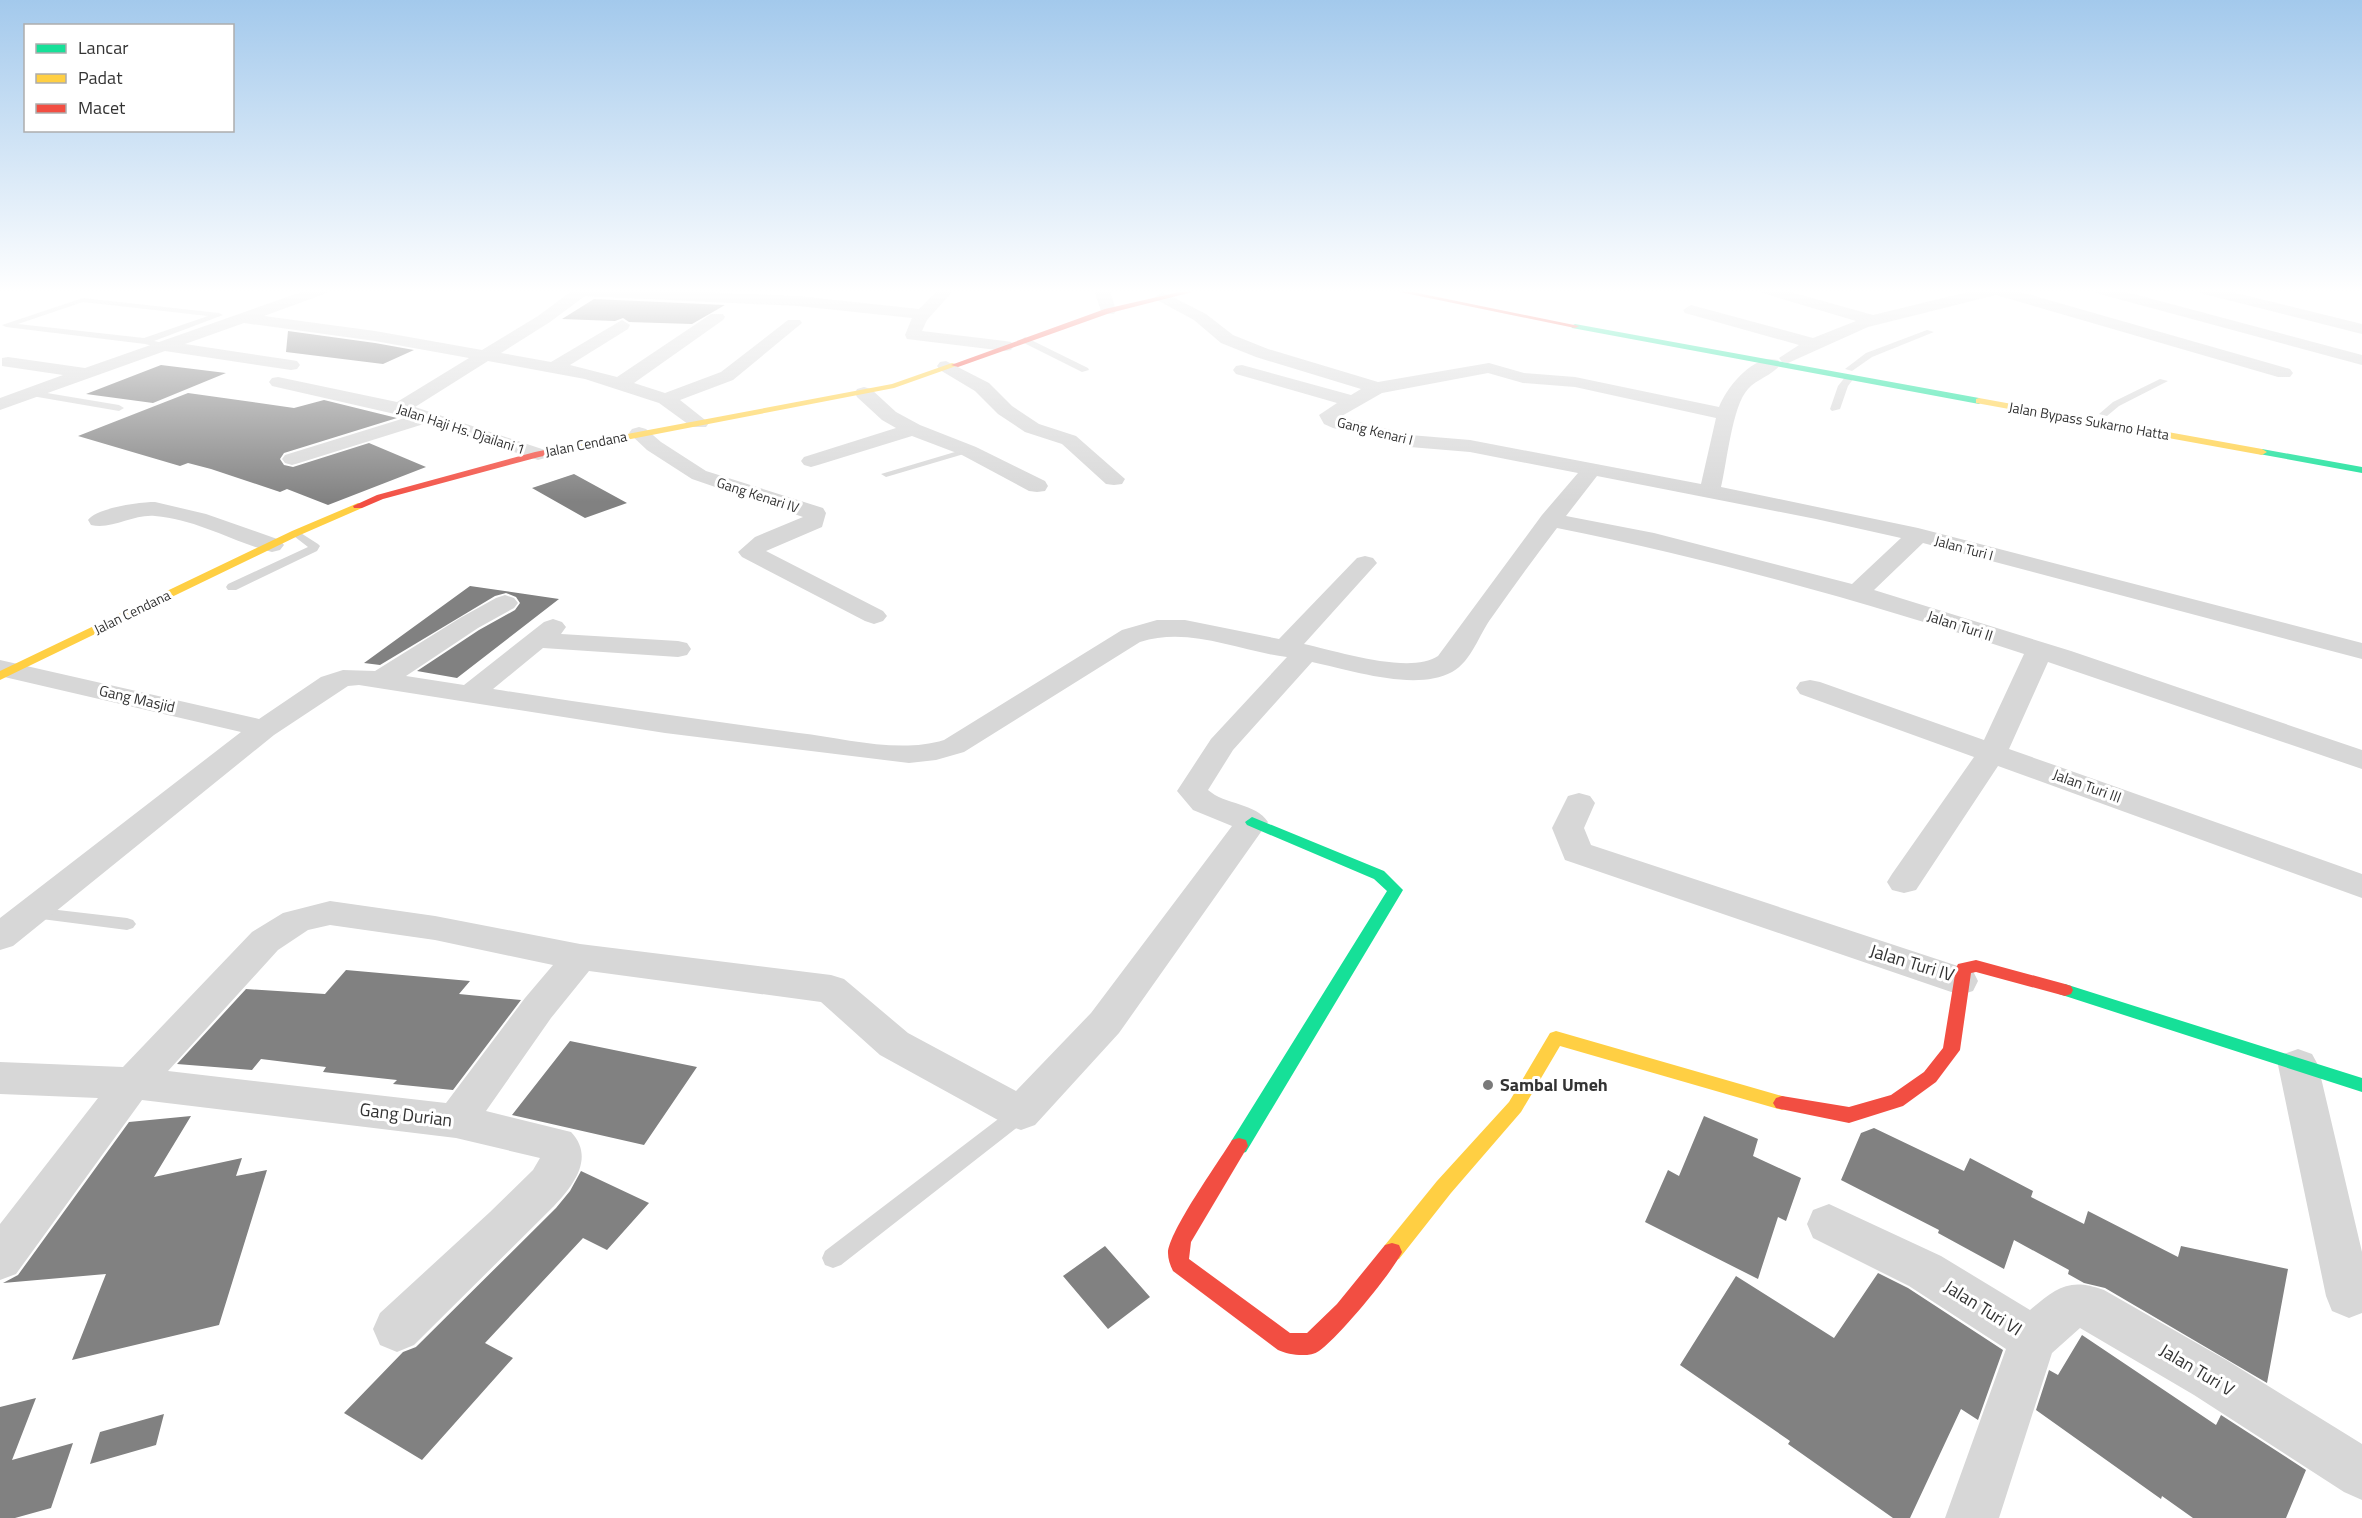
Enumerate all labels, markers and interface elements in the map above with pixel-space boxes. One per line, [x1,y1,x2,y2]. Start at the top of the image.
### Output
legend [24,24,234,132]
text: Lancar [78,34,128,61]
text: Padat [78,64,123,91]
text: Macet [78,94,126,121]
street label: Jalan Bypass Sukarno Hatta [2007,396,2171,445]
street label: Jalan Haji Hs. Djailani 1 [394,398,528,459]
street label: Gang Kenari I [1335,411,1415,450]
street label: Jalan Cendana [543,425,629,462]
street label: Gang Kenari IV [714,471,802,518]
street label: Jalan Turi I [1932,530,1996,565]
street label: Jalan Cendana [90,584,174,639]
street label: Jalan Turi II [1924,604,1996,647]
street label: Gang Masjid [97,679,177,718]
street label: Jalan Turi III [2050,762,2125,809]
street label: Jalan Turi IV [1866,937,1958,988]
place label: Sambal Umeh [1500,1071,1608,1098]
marker: Sambal Umeh [1481,1078,1495,1092]
street label: Gang Durian [358,1095,454,1134]
street label: Jalan Turi VI [1939,1273,2028,1342]
street label: Jalan Turi V [2155,1337,2240,1403]

